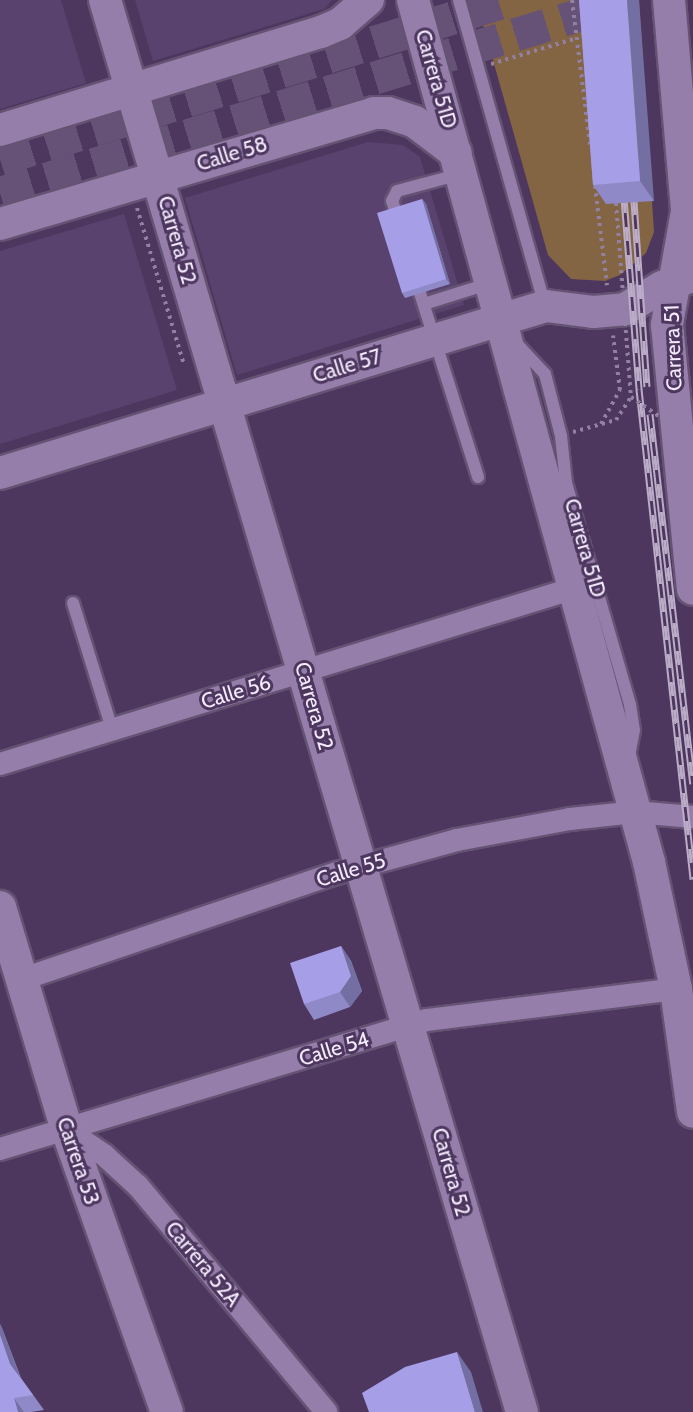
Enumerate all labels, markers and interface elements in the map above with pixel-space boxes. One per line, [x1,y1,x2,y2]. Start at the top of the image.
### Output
street label: Carrera 51D [410,27,462,131]
street label: Calle 58 [194,131,270,177]
street label: Carrera 52 [152,193,202,287]
street label: Carrera 51 [659,304,687,392]
street label: Calle 57 [310,344,384,388]
street label: Carrera 51D [559,496,611,600]
street label: Carrera 52 [289,659,339,753]
street label: Calle 56 [198,669,274,715]
street label: Calle 55 [313,848,389,892]
street label: Calle 54 [296,1026,372,1072]
street label: Carrera 53 [51,1114,105,1208]
street label: Carrera 52 [426,1125,476,1219]
street label: Carrera 52A [160,1216,246,1312]

